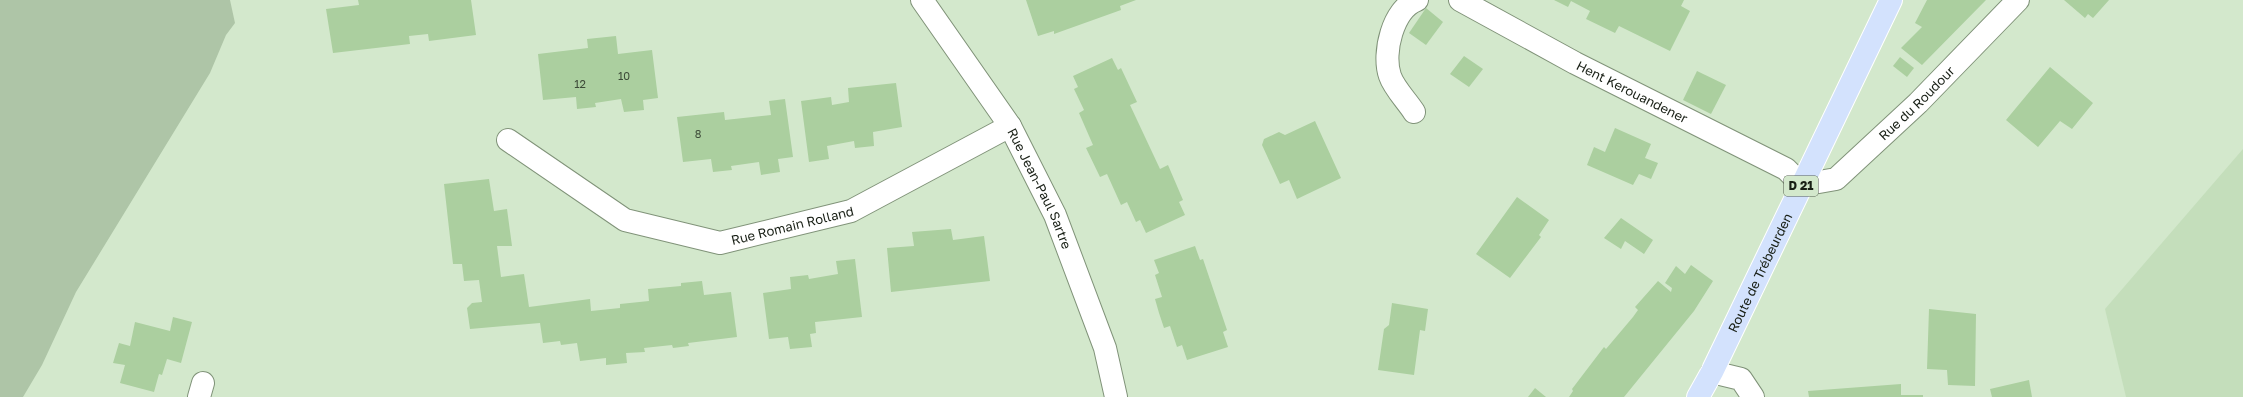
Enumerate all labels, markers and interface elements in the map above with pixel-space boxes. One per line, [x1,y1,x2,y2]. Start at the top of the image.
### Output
street label: Hent Kerouandener [1574,57,1690,126]
street label: Rue du Roudour [1875,63,1958,144]
house number: 10 [618,69,630,82]
house number: 12 [574,77,586,90]
street label: Rue Jean-Paul Sartre [1004,125,1075,251]
house number: 8 [695,127,702,140]
road number: D 21 [1784,176,1818,196]
street label: Rue Romain Rolland [729,203,855,248]
street label: Route de Trébeurden [1724,210,1795,335]

